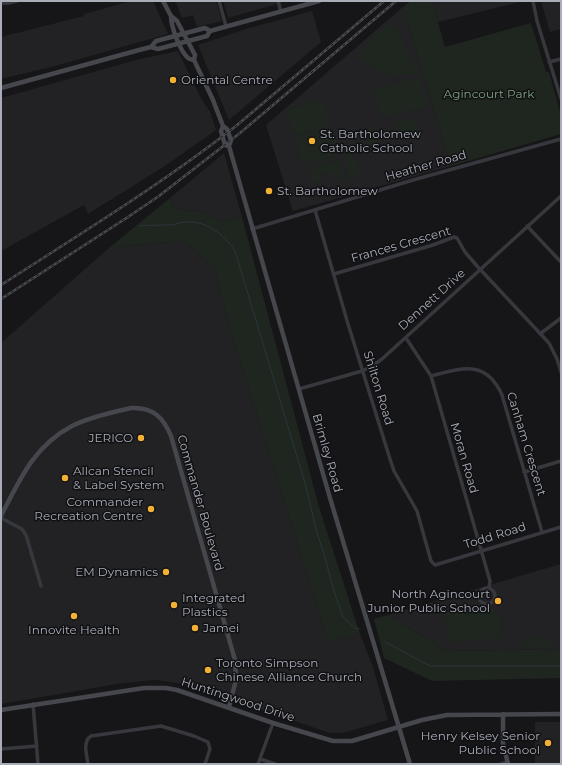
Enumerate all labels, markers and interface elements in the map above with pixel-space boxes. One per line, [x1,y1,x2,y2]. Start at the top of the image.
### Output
place label: Oriental Centre [181,73,273,87]
marker: Oriental Centre [168,75,178,85]
park label: Agincourt Park [444,87,534,101]
place label: St. Bartholomew Catholic School [320,127,421,155]
marker: St. Bartholomew Catholic School [307,136,317,146]
street label: Heather Road [384,148,468,184]
place label: St. Bartholomew [277,184,378,198]
marker: St. Bartholomew [264,186,274,196]
street label: Frances Crescent [349,224,453,266]
street label: Dennett Drive [396,266,468,334]
street label: Shilton Road [360,349,396,427]
street label: Canham Crescent [503,390,549,498]
street label: Brimley Road [309,412,345,494]
street label: Moran Road [447,421,481,495]
place label: JERICO [89,431,133,445]
marker: JERICO [136,433,146,443]
street label: Commander Boulevard [174,433,226,573]
place label: Allcan Stencil & Label System [73,464,164,492]
marker: Allcan Stencil & Label System [60,473,70,483]
place label: Commander Recreation Centre [34,495,143,523]
marker: Commander Recreation Centre [146,504,156,514]
street label: Todd Road [462,520,528,552]
place label: EM Dynamics [75,565,158,579]
marker: EM Dynamics [161,567,171,577]
place label: North Agincourt Junior Public School [368,587,490,615]
place label: Integrated Plastics [182,591,245,619]
marker: North Agincourt Junior Public School [493,596,503,606]
marker: Integrated Plastics [169,600,179,610]
marker: Innovite Health [69,611,79,621]
place label: Jamei [203,621,239,635]
place label: Innovite Health [28,623,120,637]
marker: Jamei [190,623,200,633]
place label: Toronto Simpson Chinese Alliance Church [216,656,362,684]
marker: Toronto Simpson Chinese Alliance Church [203,665,213,675]
street label: Huntingwood Drive [179,675,297,725]
place label: Henry Kelsey Senior Public School [421,729,540,757]
marker: Henry Kelsey Senior Public School [543,738,553,748]

